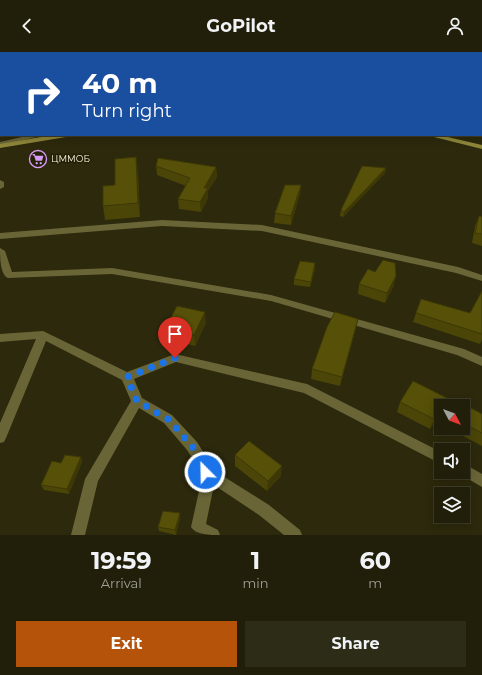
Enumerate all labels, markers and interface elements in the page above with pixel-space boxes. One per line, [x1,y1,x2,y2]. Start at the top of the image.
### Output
icon: back [16,15,38,37]
text: GoPilot [206,15,276,37]
icon: person [444,15,466,37]
text: 40 m [82,66,158,100]
icon: right [16,68,68,120]
text: Turn right [82,100,172,122]
supermarket icon: ЦММОБ [28,149,48,169]
place label: ЦММОБ [51,153,90,164]
pin [158,317,192,358]
icon: arrive [164,323,186,345]
north arrow [434,399,470,435]
map controls [434,399,470,523]
button: sound [434,443,470,479]
position arrow [184,451,226,493]
button: layers [434,487,470,523]
text: 19:59 [91,546,152,575]
text: 1 [251,546,260,575]
text: 60 [359,546,391,575]
text: Arrival [101,575,142,591]
text: min [242,575,269,591]
text: m [368,575,382,591]
button: Exit [16,621,237,667]
button: Share [245,621,466,667]

